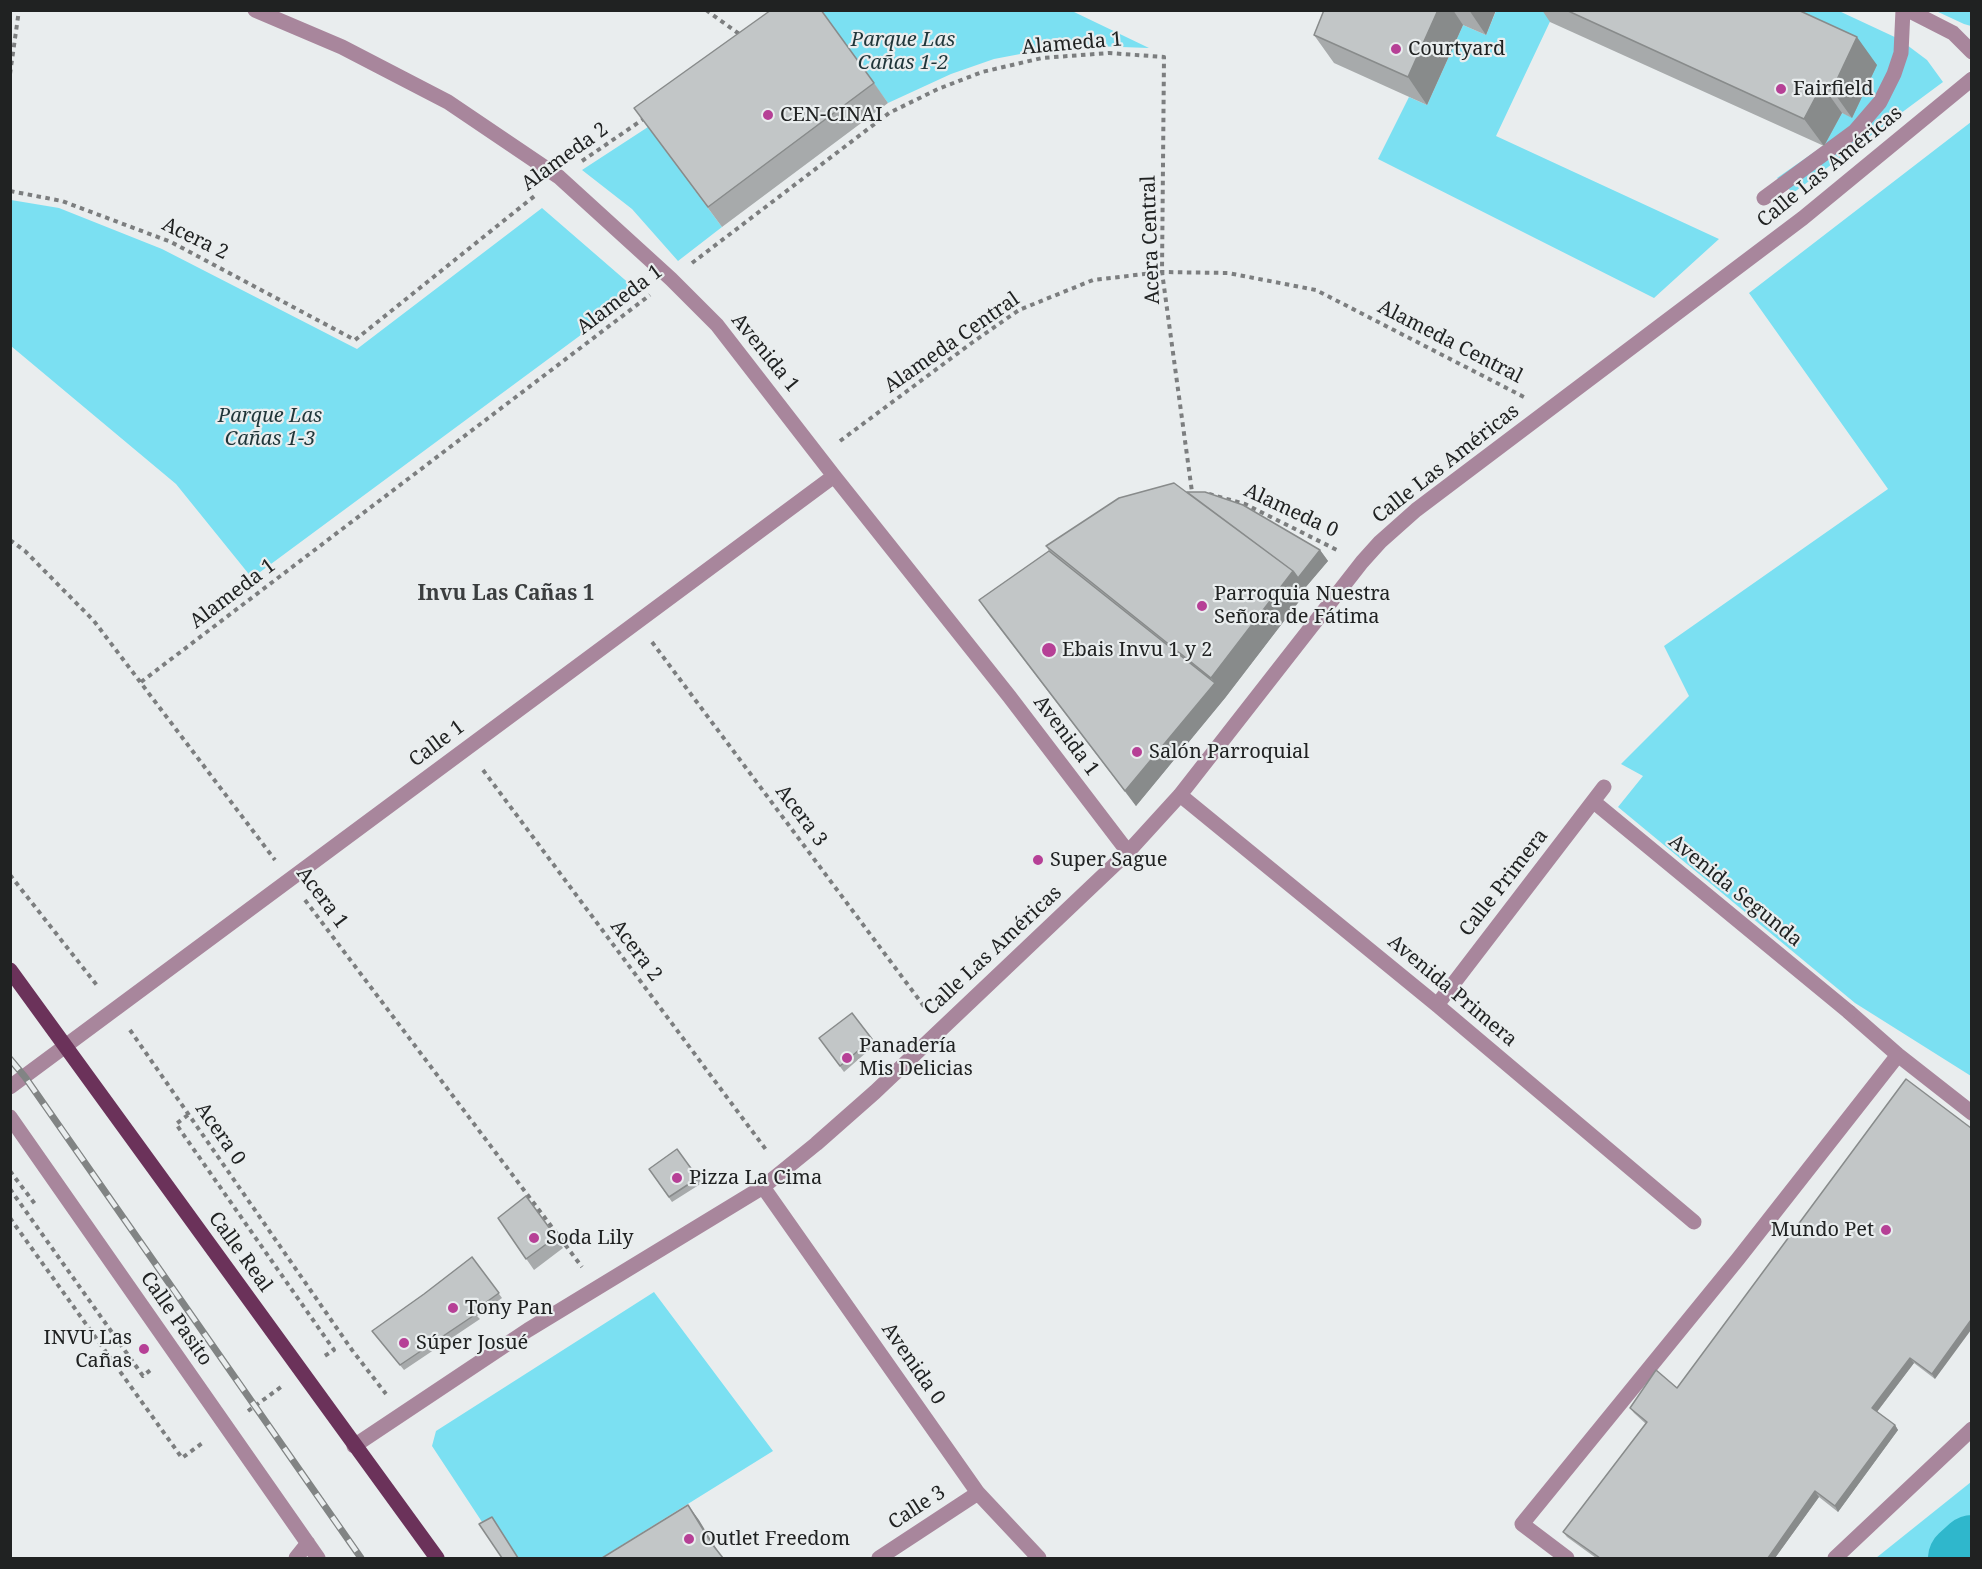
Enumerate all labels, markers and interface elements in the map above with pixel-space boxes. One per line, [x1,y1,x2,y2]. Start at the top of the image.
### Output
park label: Parque Las Cañas 1-2 [851,28,955,75]
street label: Alameda 1 [1021,28,1123,60]
place label: Courtyard [1408,37,1505,61]
marker: Courtyard [1389,42,1403,56]
place label: Fairfield [1793,77,1874,101]
marker: Fairfield [1774,82,1788,96]
street label: Calle Las Américas [1753,101,1907,233]
place label: CEN-CINAI [780,103,883,127]
marker: CEN-CINAI [761,108,775,122]
street label: Alameda 2 [517,118,613,196]
street label: Acera Central [1137,175,1165,305]
street label: Acera 2 [158,213,232,265]
street label: Alameda 1 [572,260,668,340]
street label: Alameda Central [880,287,1024,399]
street label: Alameda Central [1374,295,1526,389]
street label: Avenida 1 [726,309,804,397]
street label: Calle Las Américas [1368,399,1524,529]
park label: Parque Las Cañas 1-3 [218,404,322,451]
street label: Alameda 0 [1240,479,1342,543]
street label: Alameda 1 [185,554,281,634]
district label: Invu Las Cañas 1 [417,581,595,607]
place label: Parroquia Nuestra Señora de Fátima [1214,582,1391,629]
marker: Parroquia Nuestra Señora de Fátima [1195,599,1209,613]
place label: Ebais Invu 1 y 2 [1062,638,1212,662]
marker: Ebais Invu 1 y 2 [1040,641,1058,659]
street label: Avenida 1 [1028,691,1104,781]
street label: Calle 1 [405,715,469,773]
place label: Salón Parroquial [1149,740,1310,764]
marker: Salón Parroquial [1130,745,1144,759]
street label: Acera 3 [770,780,832,852]
street label: Calle Primera [1455,825,1553,941]
street label: Avenida Segunda [1663,830,1807,952]
place label: Super Sague [1050,848,1167,872]
marker: Super Sague [1031,853,1045,867]
street label: Acera 1 [291,862,353,934]
street label: Calle Las Américas [919,881,1067,1021]
street label: Acera 2 [605,915,667,987]
street label: Avenida Primera [1383,930,1521,1052]
place label: Panadería Mis Delicias [859,1034,973,1081]
marker: Panadería Mis Delicias [840,1051,854,1065]
street label: Acera 0 [190,1098,250,1170]
place label: Pizza La Cima [689,1166,822,1190]
marker: Pizza La Cima [670,1171,684,1185]
street label: Calle Real [203,1207,277,1297]
place label: Mundo Pet [1771,1218,1874,1242]
marker: Mundo Pet [1879,1223,1893,1237]
place label: Soda Lily [546,1226,634,1250]
marker: Soda Lily [527,1231,541,1245]
street label: Calle Pasito [135,1267,217,1371]
place label: Tony Pan [465,1296,553,1320]
marker: Tony Pan [446,1301,460,1315]
street label: Avenida 0 [876,1318,950,1410]
place label: INVU Las Cañas [44,1326,132,1373]
place label: Súper Josué [416,1331,528,1355]
marker: Súper Josué [397,1336,411,1350]
marker: INVU Las Cañas [137,1342,151,1356]
street label: Calle 3 [884,1481,950,1535]
place label: Outlet Freedom [701,1527,850,1551]
marker: Outlet Freedom [682,1532,696,1546]

